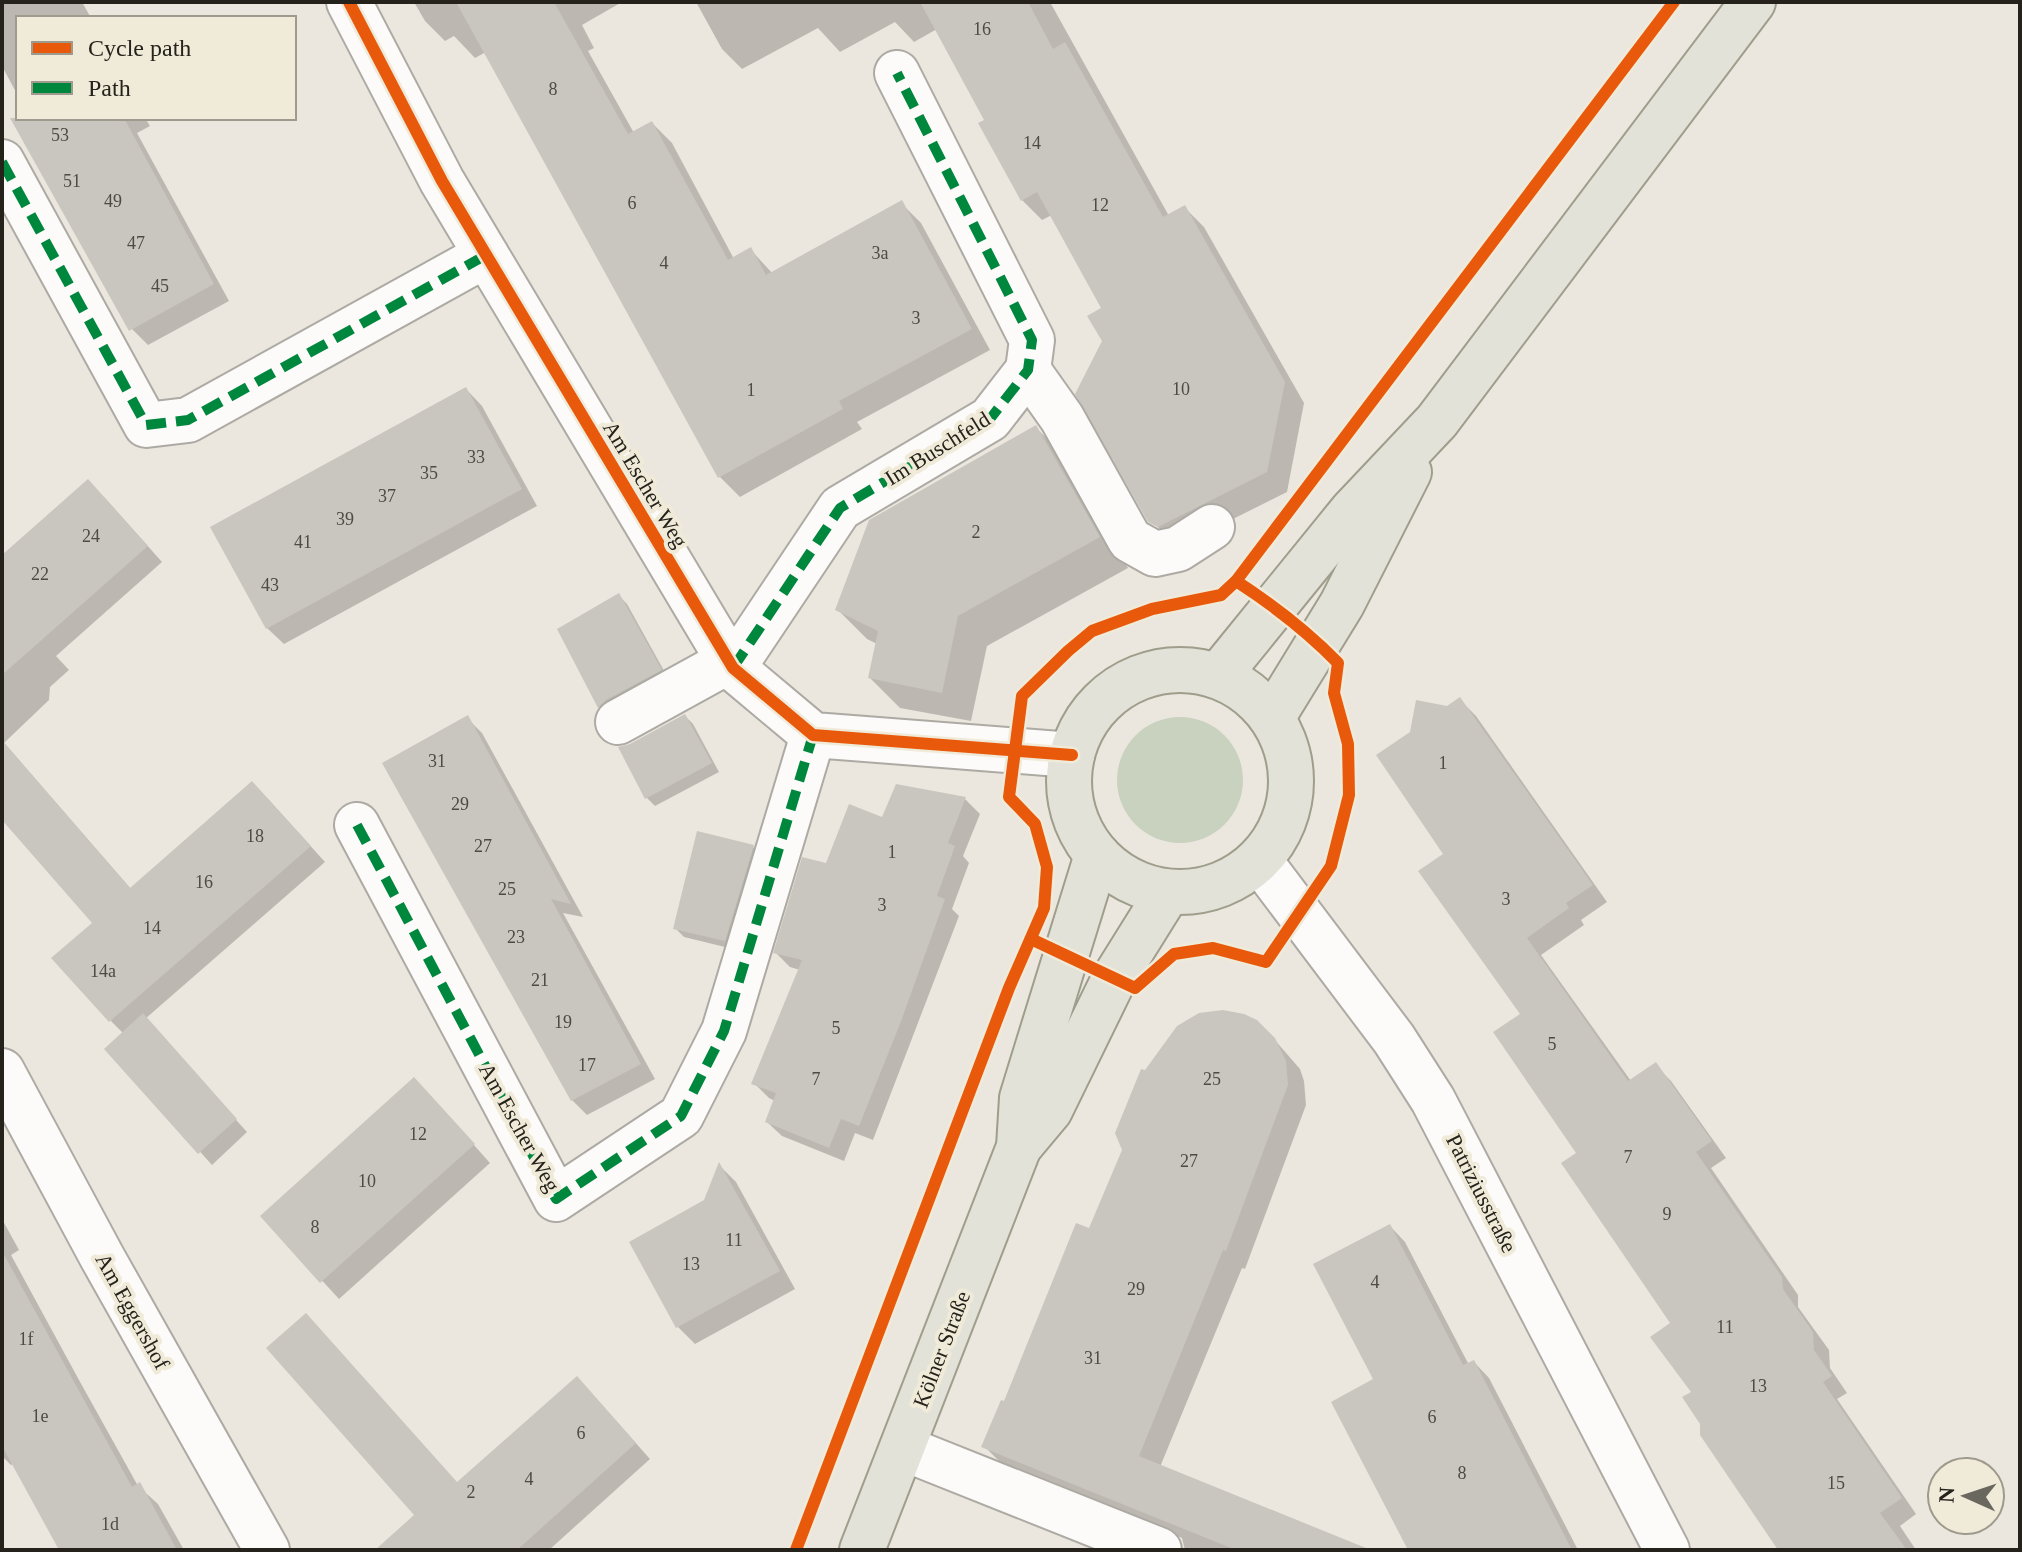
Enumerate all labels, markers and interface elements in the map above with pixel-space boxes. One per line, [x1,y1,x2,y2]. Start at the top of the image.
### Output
legend [16,16,296,120]
house number: 16 [973,19,991,39]
text: Cycle path [88,35,191,61]
text: Path [88,75,131,101]
house number: 8 [549,79,558,99]
house number: 53 [51,125,69,145]
house number: 14 [1023,133,1041,153]
house number: 51 [63,171,81,191]
house number: 49 [104,191,122,211]
house number: 6 [628,193,637,213]
house number: 12 [1091,195,1109,215]
house number: 47 [127,233,145,253]
house number: 3a [872,243,889,263]
house number: 4 [660,253,669,273]
house number: 45 [151,276,169,296]
house number: 3 [912,308,921,328]
house number: 10 [1172,379,1190,399]
house number: 1 [747,380,756,400]
street label: Im Buschfeld [880,406,994,491]
street label: Am Escher Weg [598,416,693,552]
house number: 33 [467,447,485,467]
house number: 35 [420,463,438,483]
house number: 37 [378,486,396,506]
house number: 39 [336,509,354,529]
house number: 2 [972,522,981,542]
house number: 24 [82,526,100,546]
house number: 41 [294,532,312,552]
house number: 22 [31,564,49,584]
house number: 43 [261,575,279,595]
house number: 31 [428,751,446,771]
house number: 1 [1439,753,1448,773]
house number: 29 [451,794,469,814]
house number: 18 [246,826,264,846]
house number: 27 [474,836,492,856]
house number: 1 [888,842,897,862]
house number: 16 [195,872,213,892]
house number: 25 [498,879,516,899]
house number: 3 [1502,889,1511,909]
house number: 3 [878,895,887,915]
house number: 14 [143,918,161,938]
house number: 23 [507,927,525,947]
house number: 14a [90,961,116,981]
house number: 21 [531,970,549,990]
house number: 19 [554,1012,572,1032]
house number: 5 [832,1018,841,1038]
house number: 5 [1548,1034,1557,1054]
house number: 17 [578,1055,596,1075]
street label: Am Escher Weg [474,1059,565,1196]
house number: 7 [812,1069,821,1089]
house number: 25 [1203,1069,1221,1089]
house number: 12 [409,1124,427,1144]
street label: Patriziusstraße [1441,1130,1522,1257]
house number: 7 [1624,1147,1633,1167]
house number: 27 [1180,1151,1198,1171]
house number: 10 [358,1171,376,1191]
house number: 9 [1663,1204,1672,1224]
house number: 8 [311,1217,320,1237]
house number: 11 [725,1230,743,1250]
street label: Am Eggershof [90,1249,175,1374]
house number: 13 [682,1254,700,1274]
house number: 4 [1371,1272,1380,1292]
house number: 29 [1127,1279,1145,1299]
street label: Kölner Straße [908,1287,975,1411]
house number: 11 [1716,1317,1734,1337]
house number: 1f [19,1329,34,1349]
house number: 31 [1084,1348,1102,1368]
house number: 13 [1749,1376,1767,1396]
house number: 1e [32,1406,49,1426]
house number: 6 [1428,1407,1437,1427]
house number: 6 [577,1423,586,1443]
north arrow [1926,1456,2006,1536]
house number: 8 [1458,1463,1467,1483]
house number: 4 [525,1469,534,1489]
house number: 15 [1827,1473,1845,1493]
house number: 2 [467,1482,476,1502]
text: N [1934,1486,1959,1504]
house number: 1d [101,1514,119,1534]

